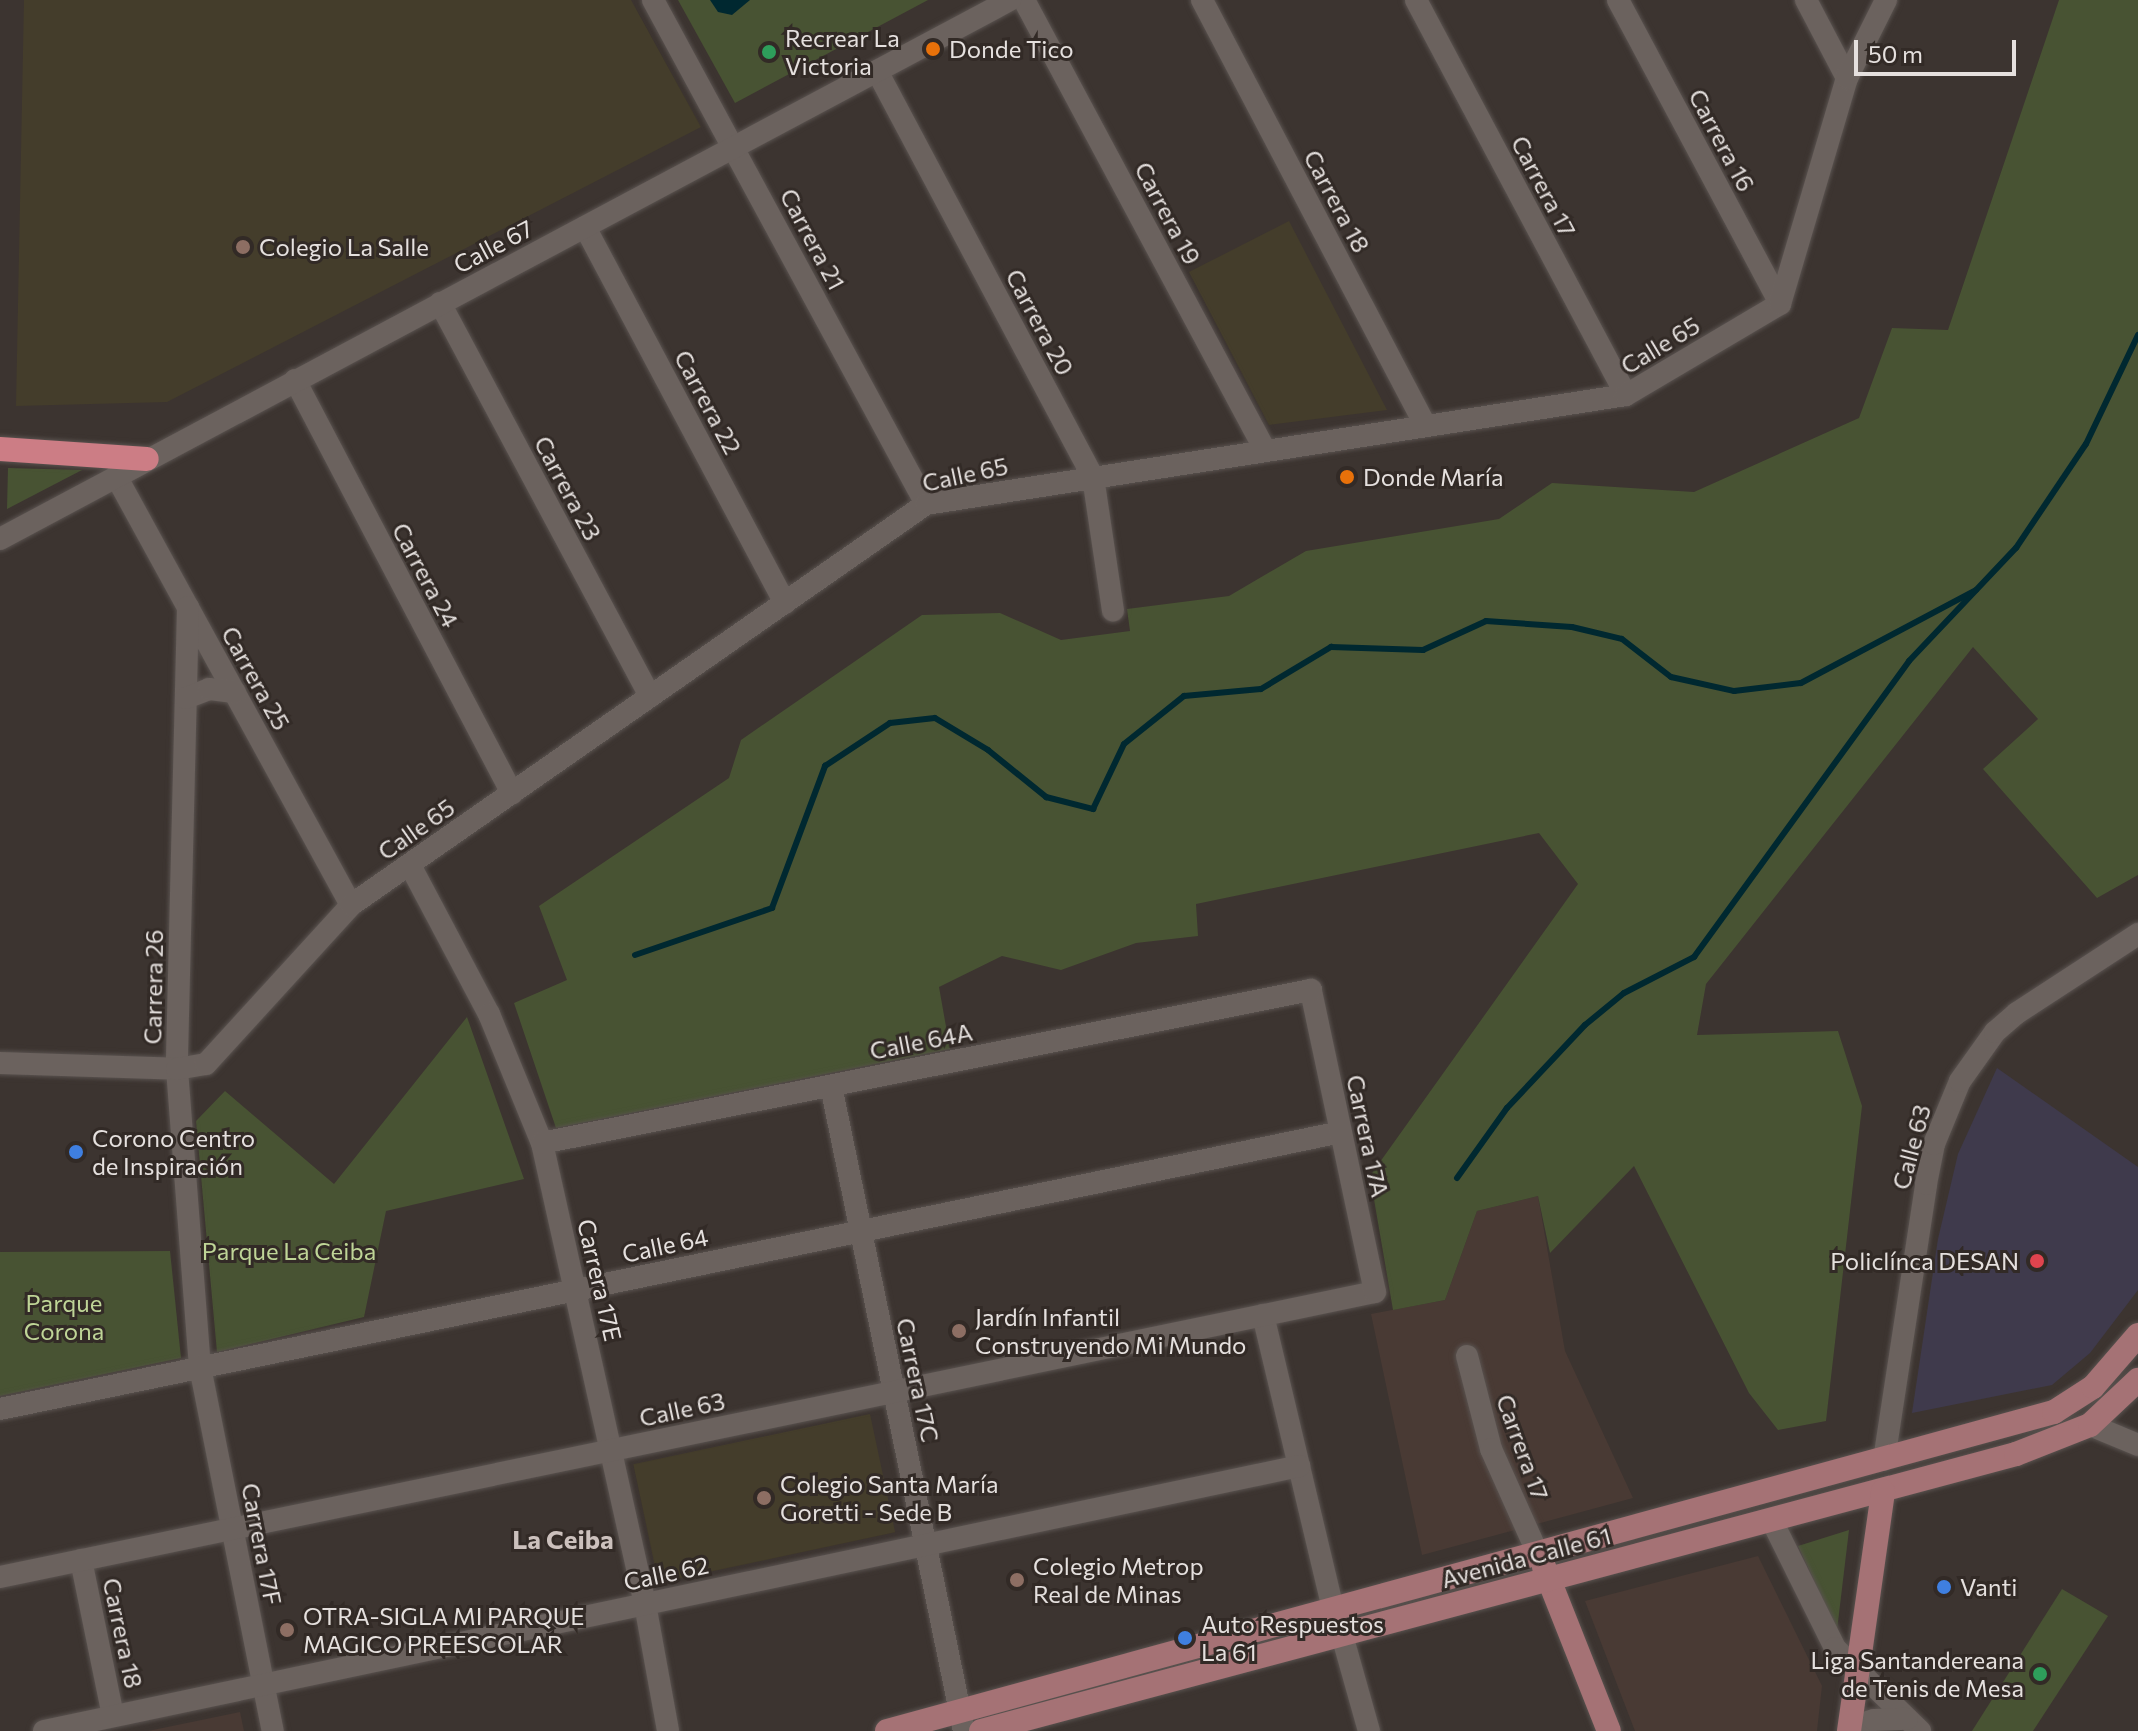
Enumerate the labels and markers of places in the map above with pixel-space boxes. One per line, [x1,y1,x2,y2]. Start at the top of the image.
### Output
place label: Recrear La Victoria [785,24,900,80]
place label: Donde Tico [949,35,1074,63]
marker: Donde Tico [924,40,942,58]
marker: Recrear La Victoria [760,43,778,61]
place label: Colegio La Salle [259,233,429,261]
marker: Colegio La Salle [234,238,252,256]
place label: Donde María [1363,463,1503,491]
marker: Donde María [1338,468,1356,486]
place label: Corono Centro de Inspiración [92,1124,255,1180]
marker: Corono Centro de Inspiración [67,1143,85,1161]
place label: Policlínca DESAN [1830,1247,2019,1275]
marker: Policlínca DESAN [2026,1250,2048,1272]
place label: Jardín Infantil Construyendo Mi Mundo [975,1303,1246,1359]
marker: Jardín Infantil Construyendo Mi Mundo [950,1322,968,1340]
place label: Colegio Santa María Goretti - Sede B [780,1470,999,1526]
marker: Colegio Santa María Goretti - Sede B [755,1489,773,1507]
place label: Colegio Metrop Real de Minas [1033,1552,1204,1608]
marker: Colegio Metrop Real de Minas [1008,1571,1026,1589]
place label: Vanti [1960,1573,2018,1601]
marker: Vanti [1935,1578,1953,1596]
place label: OTRA-SIGLA MI PARQUE MAGICO PREESCOLAR [303,1602,585,1658]
place label: Auto Respuestos La 61 [1201,1610,1384,1666]
marker: OTRA-SIGLA MI PARQUE MAGICO PREESCOLAR [278,1621,296,1639]
marker: Auto Respuestos La 61 [1176,1629,1194,1647]
place label: Liga Santandereana de Tenis de Mesa [1810,1646,2024,1702]
marker: Liga Santandereana de Tenis de Mesa [2031,1665,2049,1683]

